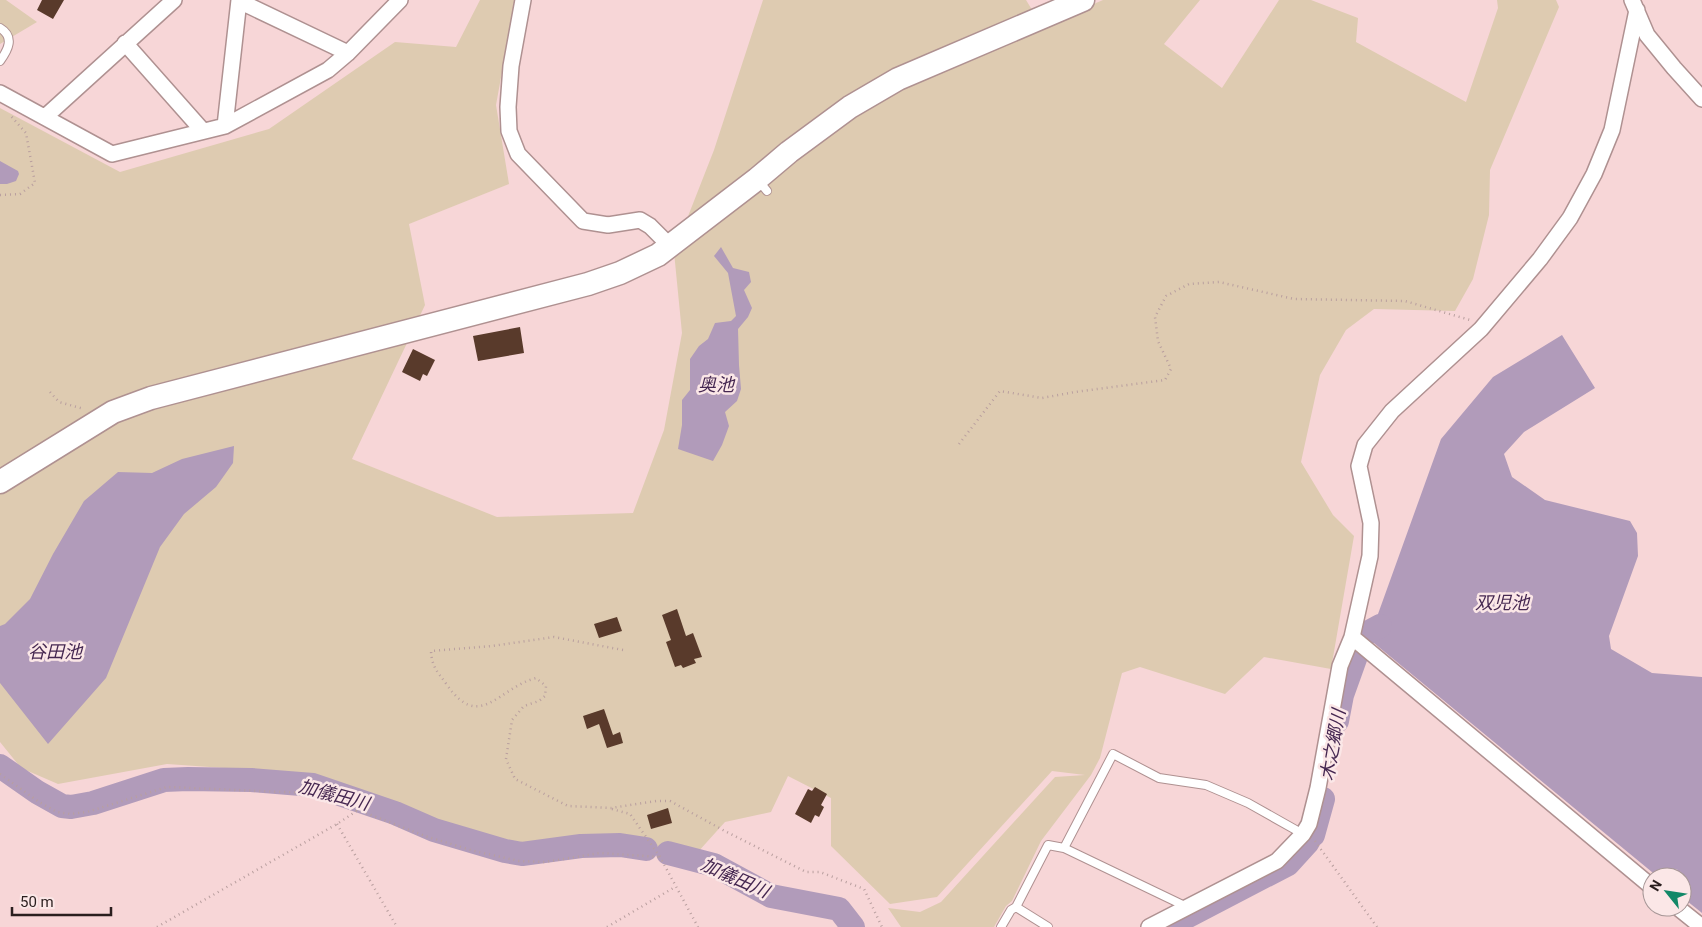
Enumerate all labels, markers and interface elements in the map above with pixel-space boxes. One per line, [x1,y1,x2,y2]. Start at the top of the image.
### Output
water label: 奥池 [698,374,736,395]
water label: 双児池 [1475,592,1531,613]
water label: 谷田池 [28,641,84,662]
water label: 木之郷川 [1316,706,1349,782]
water label: 加儀田川 [297,775,374,814]
water label: 加儀田川 [698,853,774,903]
north arrow [1642,867,1692,917]
text: N [1646,877,1665,894]
scale bar [12,884,111,916]
text: 50 m [20,893,54,911]

